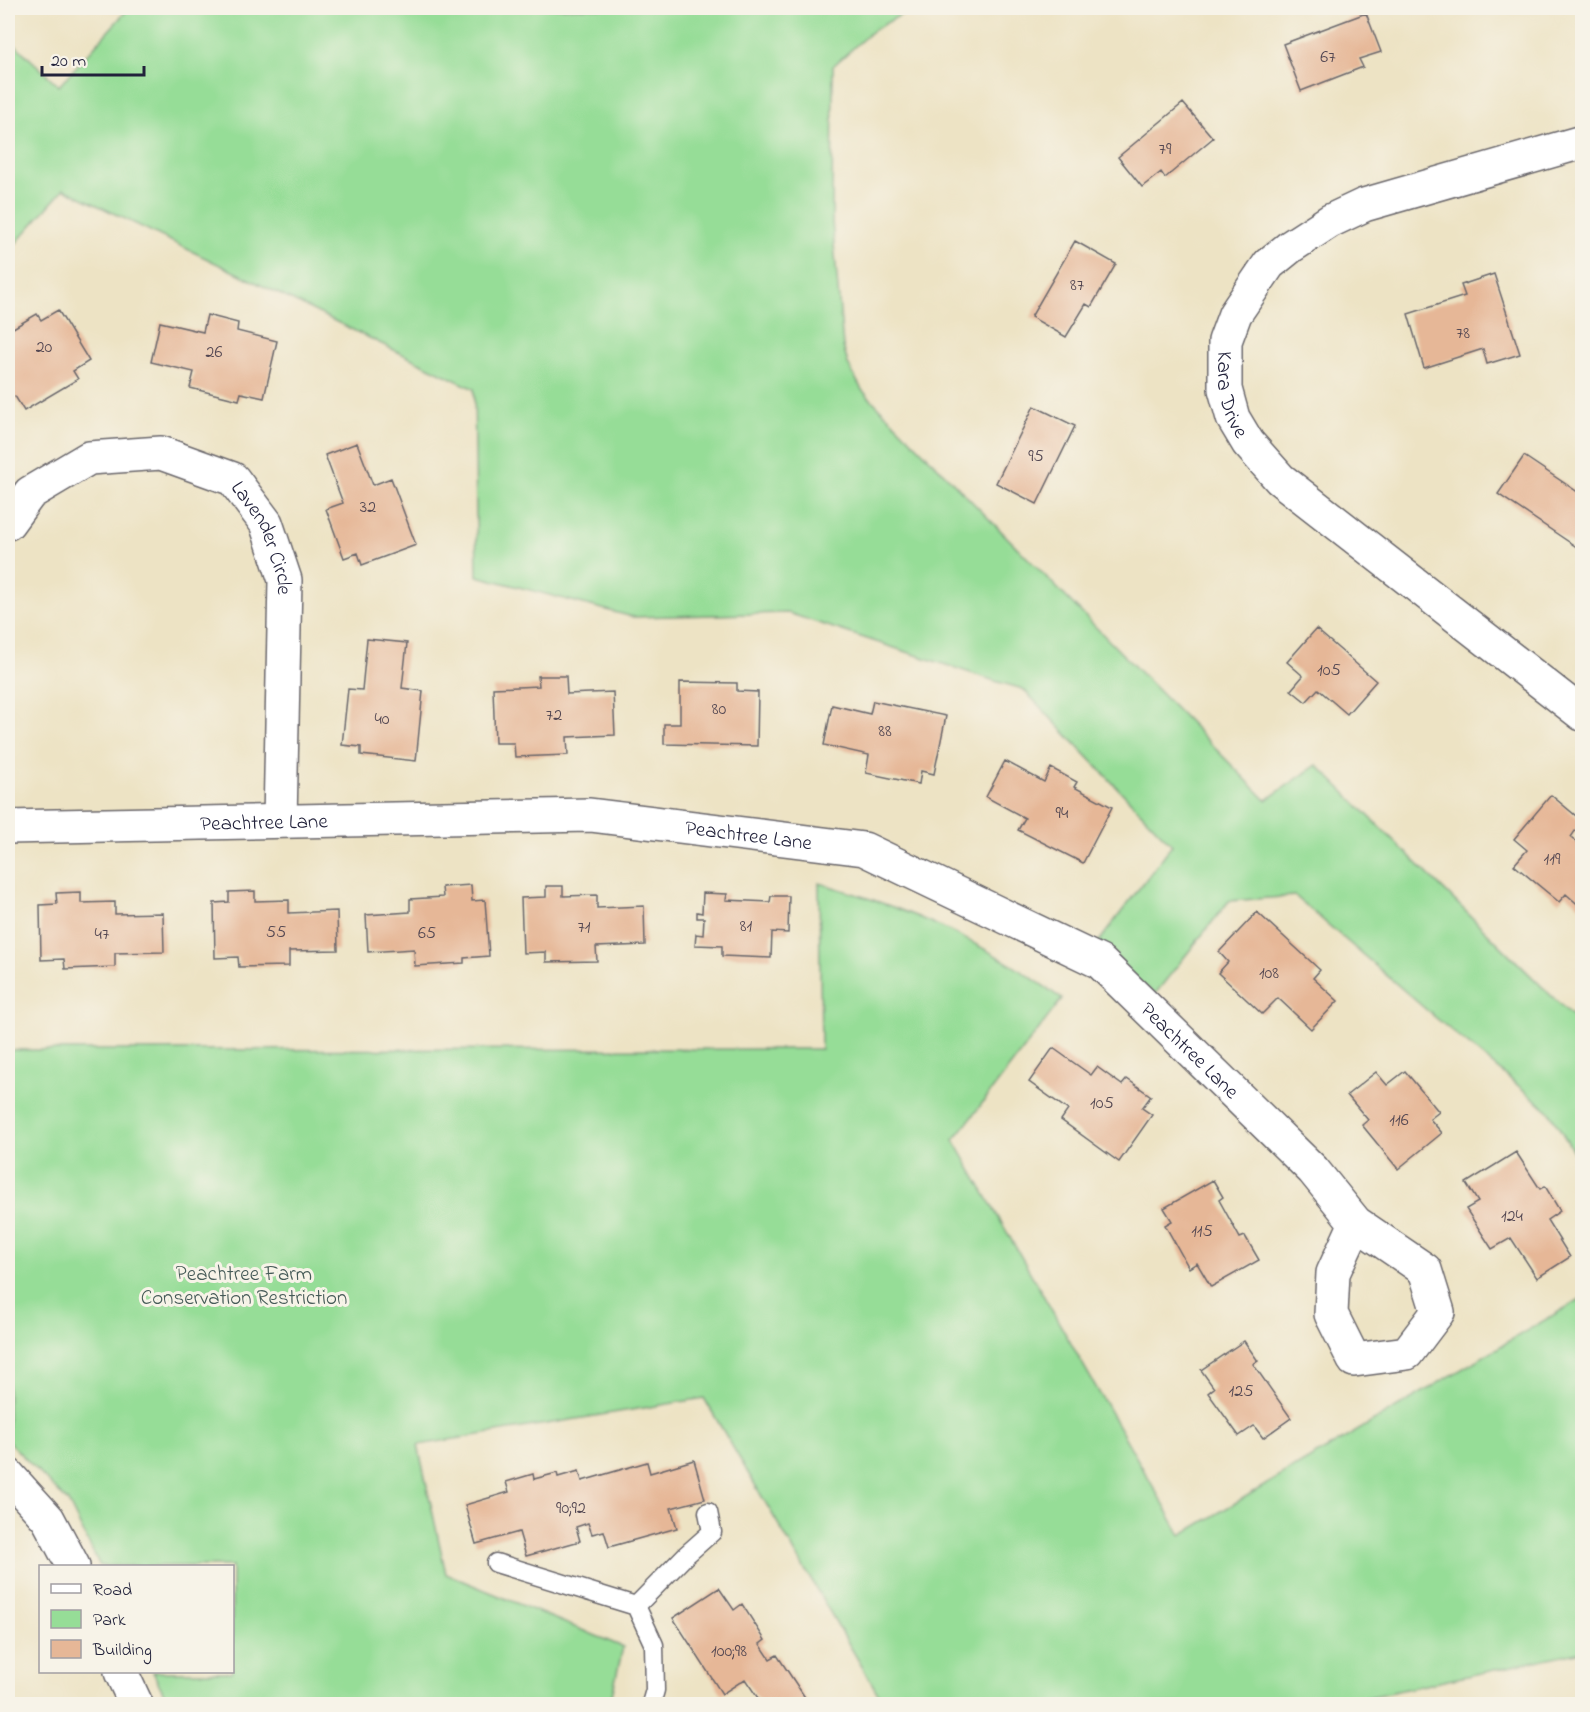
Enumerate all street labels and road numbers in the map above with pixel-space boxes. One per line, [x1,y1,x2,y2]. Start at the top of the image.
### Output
street label: Kara Drive [1208,351,1255,445]
street label: Lavender Circle [222,475,298,596]
street label: Peachtree Lane [200,807,329,840]
street label: Peachtree Lane [683,814,814,859]
street label: Peachtree Lane [1133,996,1245,1107]

